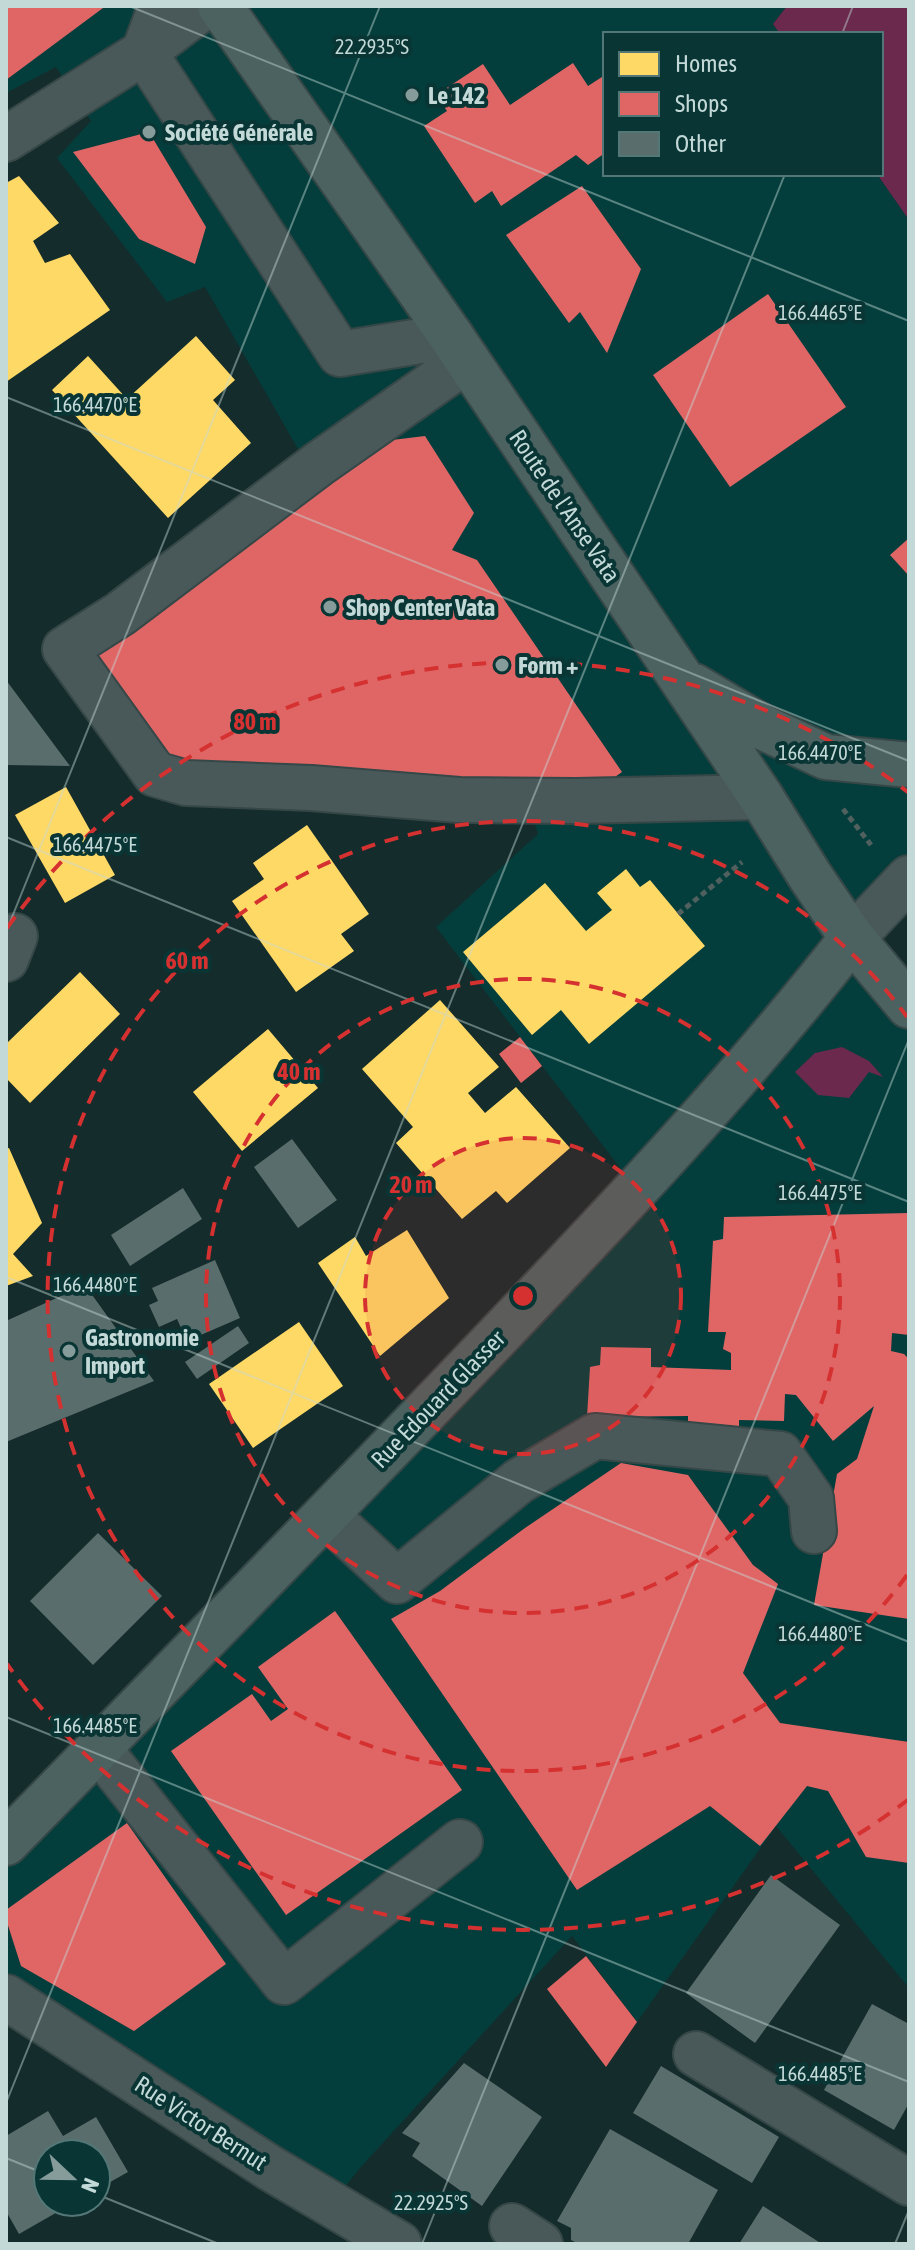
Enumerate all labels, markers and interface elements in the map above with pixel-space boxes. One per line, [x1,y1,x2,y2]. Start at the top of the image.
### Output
legend [603,32,883,176]
text: 22.2935°S [335,35,409,58]
text: Homes [675,50,737,77]
place label: Le 142 [428,82,485,109]
marker: Le 142 [403,86,421,104]
text: Shops [675,90,728,117]
place label: Société Générale [165,119,314,146]
marker: Société Générale [140,123,158,141]
text: Other [675,130,726,157]
text: 166.4465°E [778,301,862,324]
text: 166.4470°E [53,393,137,416]
street label: Route de l'Anse Vata [504,425,626,587]
place label: Shop Center Vata [346,594,495,621]
marker: Shop Center Vata [321,598,339,616]
place label: Form + [518,652,579,679]
marker: Form + [493,656,511,674]
text: 80 m [233,708,277,735]
text: 166.4470°E [778,741,862,764]
text: 166.4475°E [53,833,137,856]
text: 60 m [165,947,209,974]
text: 40 m [276,1058,321,1085]
text: 20 m [389,1171,433,1198]
text: 166.4475°E [778,1181,862,1204]
text: 166.4480°E [53,1273,137,1296]
centre of rings [509,1282,537,1310]
place label: Gastronomie Import [85,1324,199,1379]
street label: Rue Edouard Glasser [366,1324,511,1473]
marker: Gastronomie Import [60,1342,78,1360]
text: 166.4480°E [778,1622,862,1645]
text: 166.4485°E [53,1714,137,1737]
text: 166.4485°E [778,2062,862,2085]
street label: Rue Victor Bernut [130,2070,272,2176]
north arrow [32,2138,112,2218]
text: N [76,2175,105,2196]
text: 22.2925°S [394,2191,468,2214]

